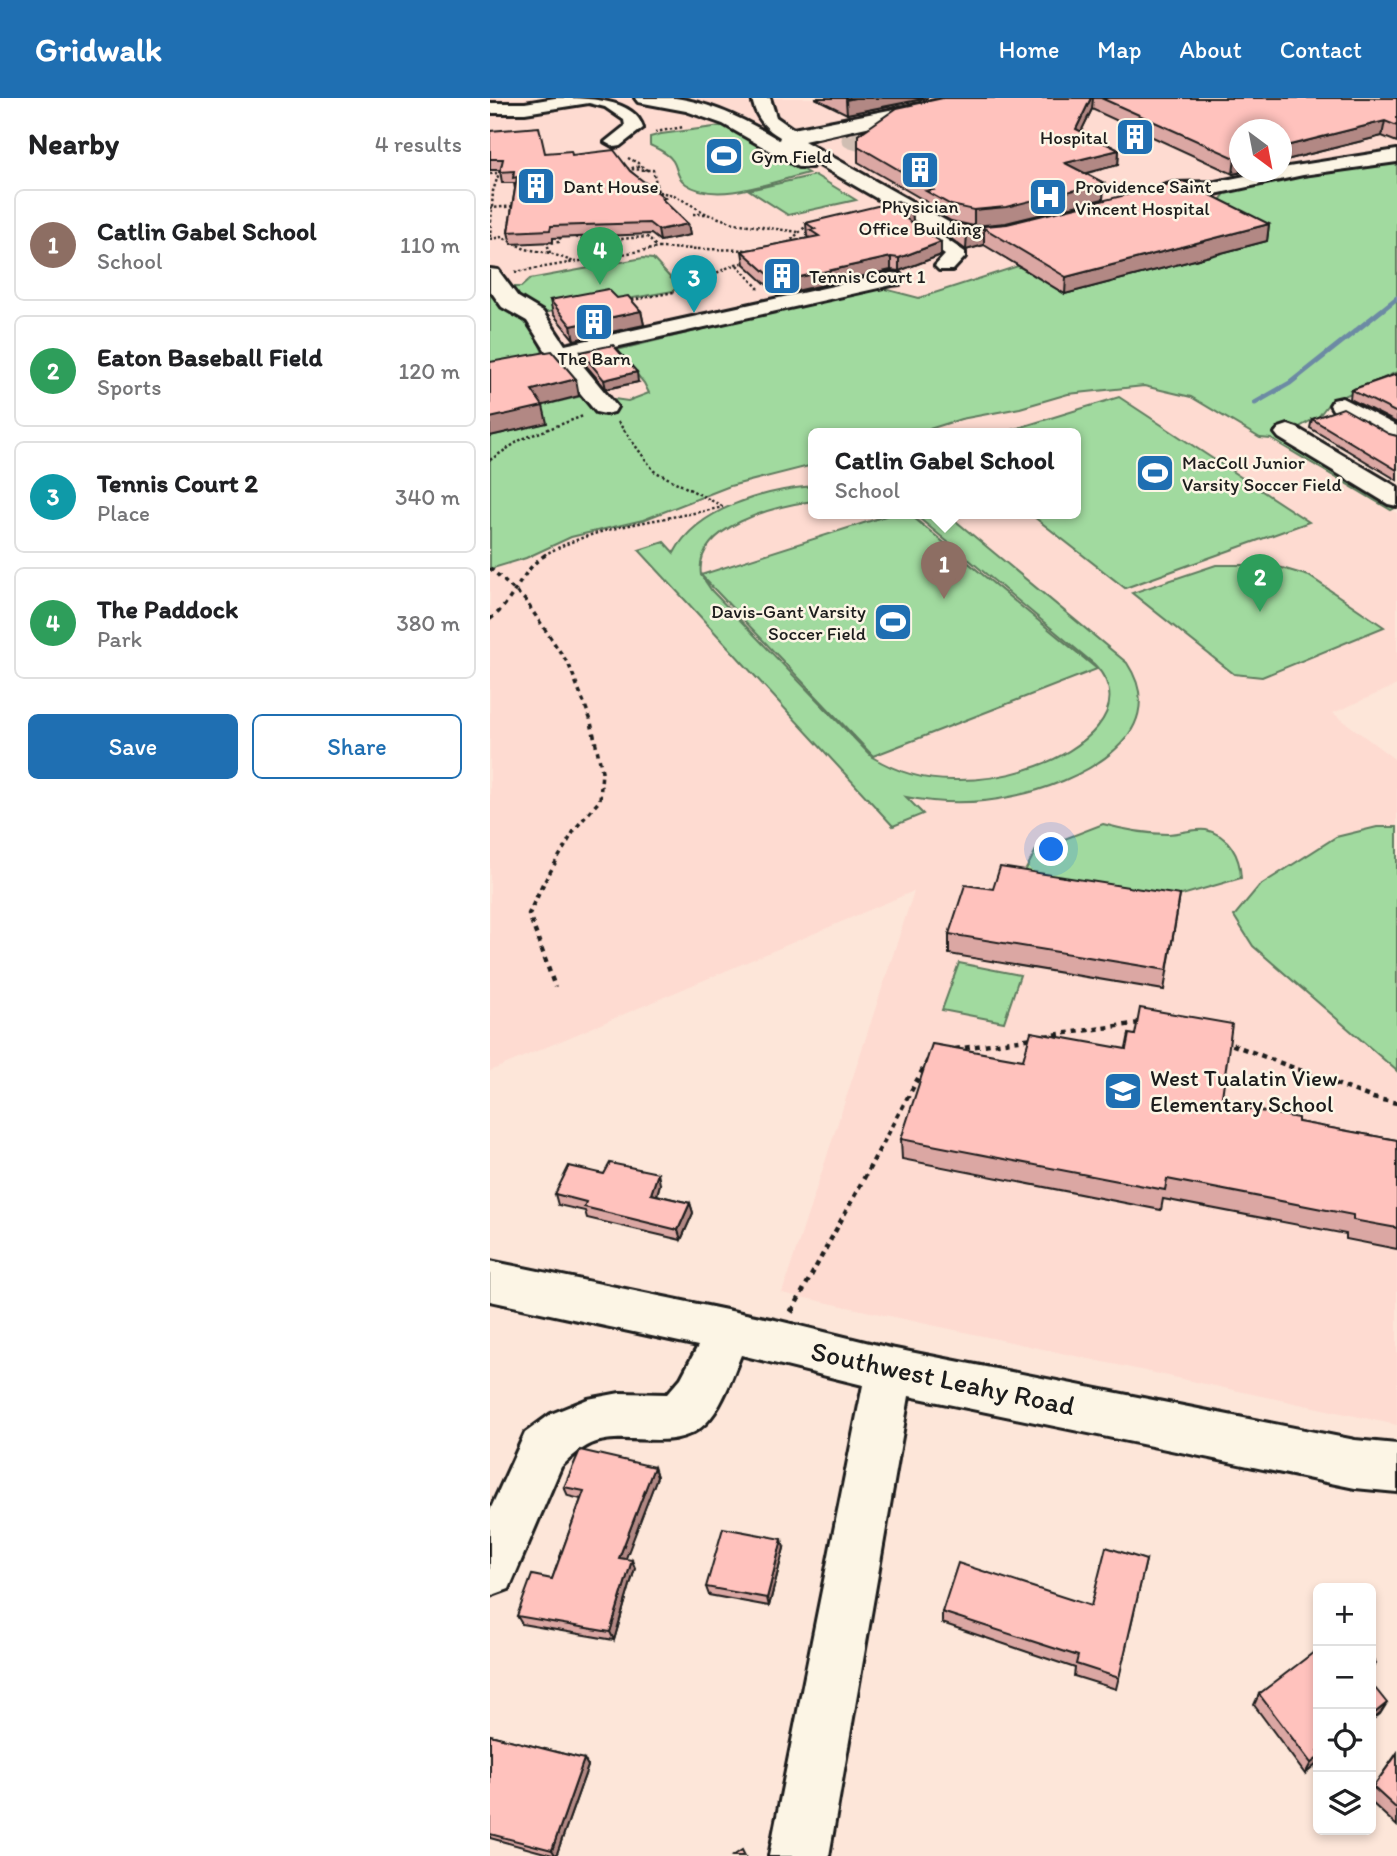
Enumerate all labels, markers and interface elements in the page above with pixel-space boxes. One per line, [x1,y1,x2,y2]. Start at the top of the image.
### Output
text: Gridwalk [35,30,162,69]
text: Home [999,35,1059,64]
text: Map [1097,35,1141,64]
text: About [1179,35,1242,64]
text: Contact [1280,35,1362,64]
building icon: Hospital [1114,116,1156,158]
north arrow [1229,119,1292,182]
text: Nearby [28,125,119,162]
place label: Hospital [1040,126,1109,149]
text: 4 results [375,130,462,158]
sports icon: Gym Field [703,135,745,177]
place label: Gym Field [751,145,833,168]
building icon: Physician Office Building [899,149,941,191]
building icon: Dant House [515,165,557,207]
place label: Dant House [563,175,659,198]
place label: Providence Saint Vincent Hospital [1075,175,1212,220]
hospital icon: Providence Saint Vincent Hospital [1027,176,1069,218]
place label: Physician Office Building [858,195,982,240]
text: Catlin Gabel School [97,215,317,247]
pin: 4 [577,227,623,285]
text: 1 [48,231,58,259]
text: 110 m [400,231,460,259]
text: School [97,247,162,275]
pin: 3 [671,255,717,313]
building icon: Tennis Court 1 [761,255,803,297]
place label: Tennis Court 1 [809,265,926,288]
building icon: The Barn [573,301,615,343]
text: Eaton Baseball Field [97,341,322,373]
place label: The Barn [557,347,631,370]
text: 2 [47,357,59,385]
text: 120 m [399,357,460,385]
text: Sports [97,373,161,401]
popup [808,428,1081,519]
text: Catlin Gabel School [835,444,1054,476]
place label: MacColl Junior Varsity Soccer Field [1182,451,1342,496]
sports icon: MacColl Junior Varsity Soccer Field [1134,452,1176,494]
text: Tennis Court 2 [97,467,258,499]
text: School [835,476,900,504]
text: 3 [47,483,59,511]
text: 340 m [395,483,460,511]
text: Place [97,499,150,527]
pin: 1 [921,541,967,599]
pin: 2 [1237,554,1283,612]
text: The Paddock [97,593,238,625]
place label: Davis-Gant Varsity Soccer Field [711,600,866,645]
sports icon: Davis-Gant Varsity Soccer Field [872,601,914,643]
text: 4 [46,609,60,637]
text: 380 m [396,609,460,637]
text: Park [97,625,142,653]
button: Save [28,714,238,779]
button: Share [252,714,462,779]
your location [1034,832,1068,866]
place label: West Tualatin View Elementary School [1150,1064,1338,1118]
school or university icon: West Tualatin View Elementary School [1102,1070,1144,1112]
street label: Southwest Leahy Road [808,1333,1078,1423]
map controls [1313,1583,1376,1835]
button: + [1313,1583,1376,1646]
button: − [1313,1646,1376,1709]
button: locate [1313,1709,1376,1772]
button: layers [1313,1772,1376,1835]

